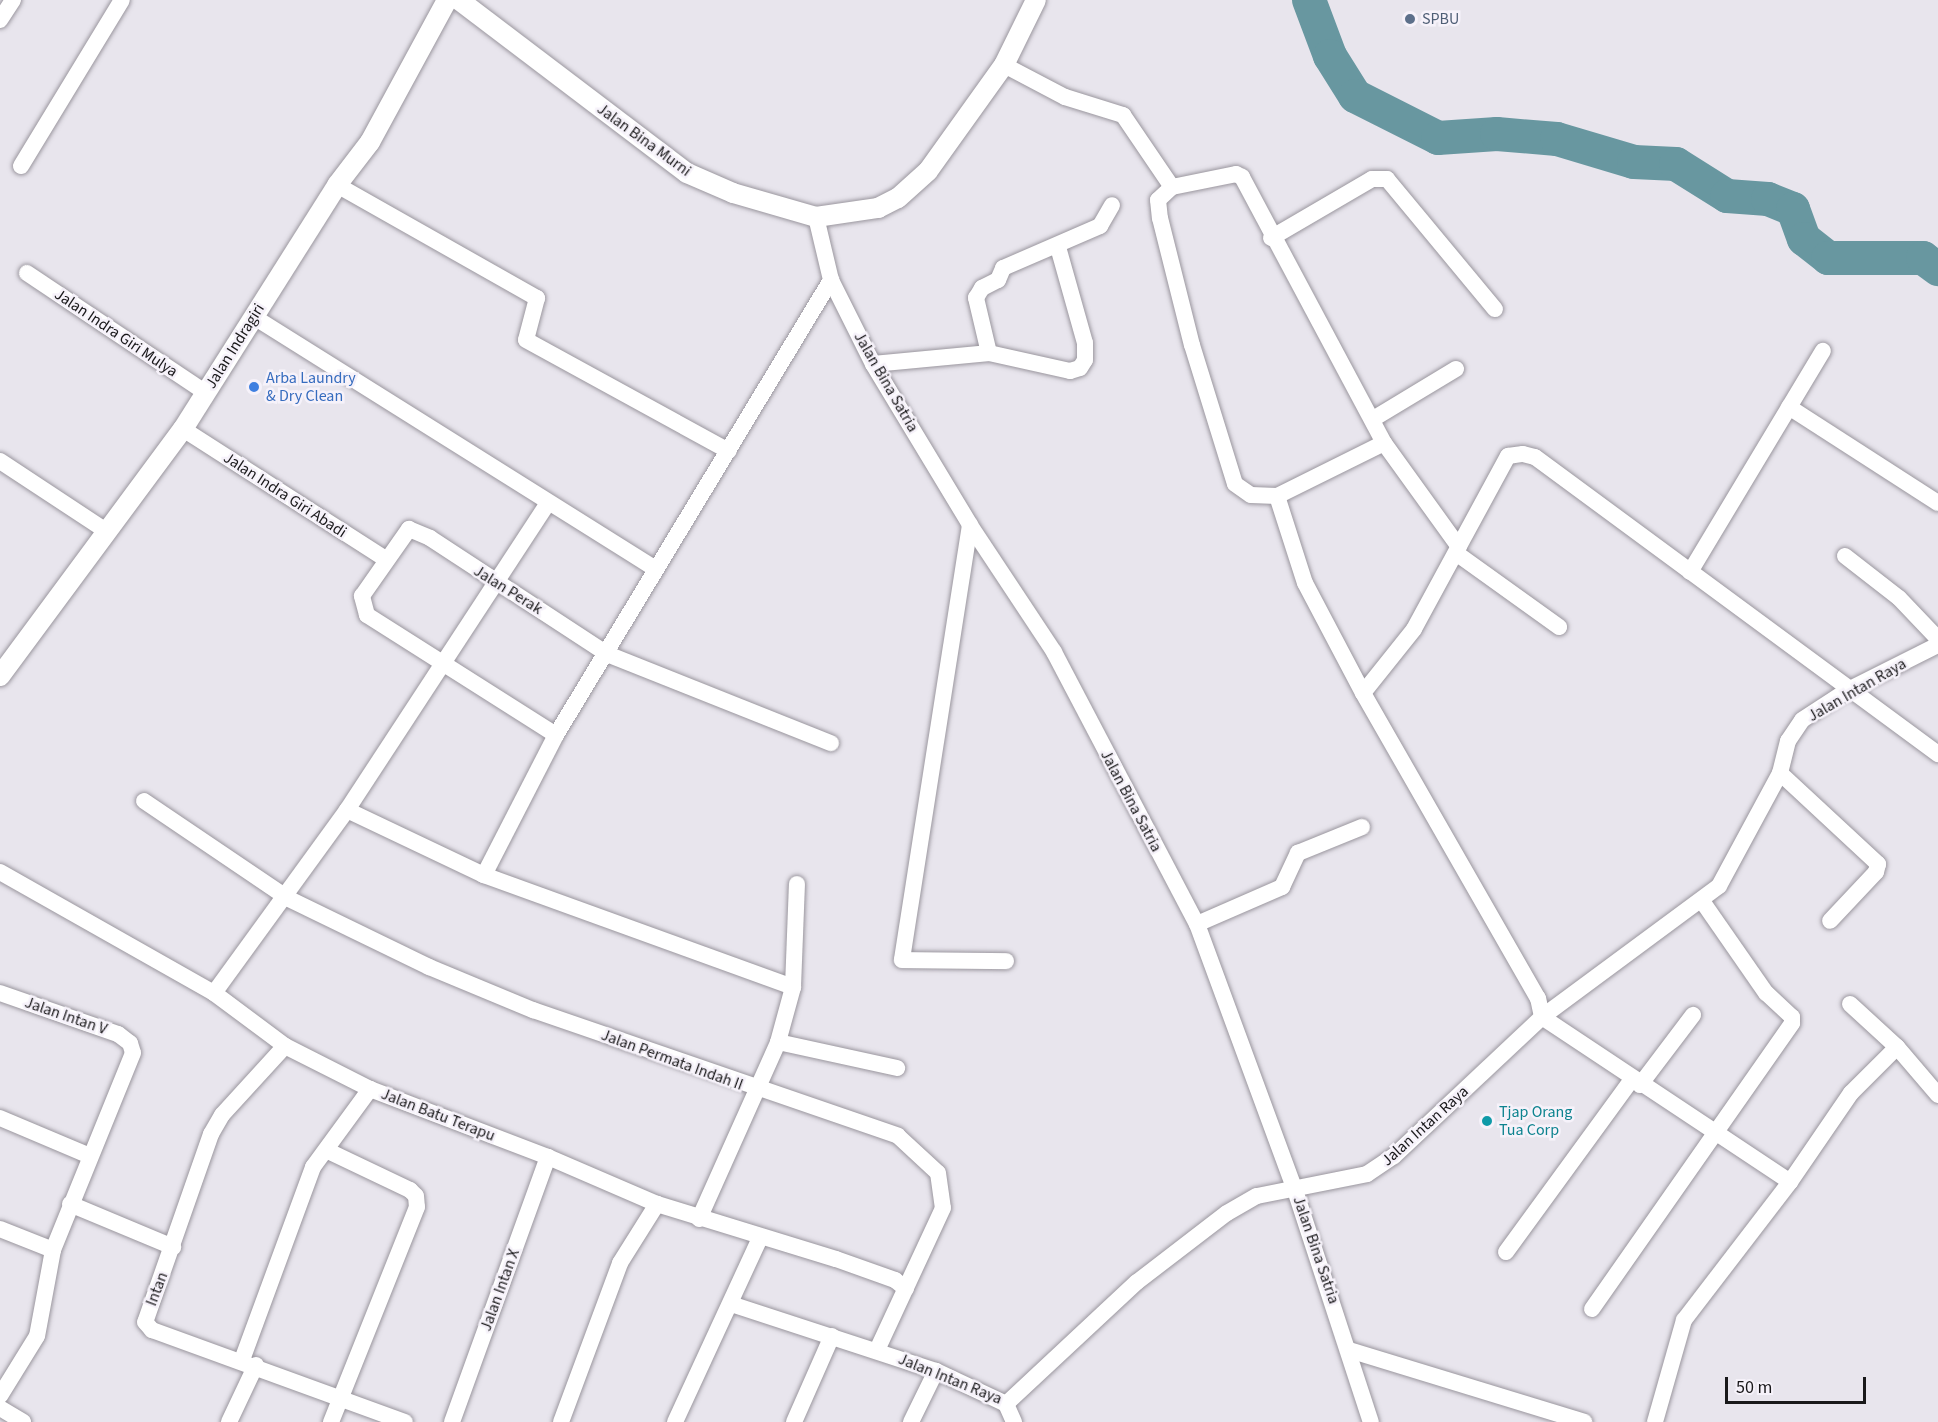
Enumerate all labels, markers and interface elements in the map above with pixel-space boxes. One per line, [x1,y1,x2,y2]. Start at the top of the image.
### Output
place label: SPBU [1422,9,1459,29]
marker: SPBU [1403,12,1417,26]
street label: Jalan Bina Murni [593,99,695,181]
street label: Jalan Indra Giri Mulya [51,285,181,381]
street label: Jalan Indragiri [201,300,269,392]
street label: Jalan Bina Satria [850,328,922,436]
place label: Arba Laundry & Dry Clean [266,368,356,406]
marker: Arba Laundry & Dry Clean [247,380,261,394]
street label: Jalan Indra Giri Abadi [220,448,350,542]
street label: Jalan Perak [470,561,546,619]
street label: Jalan Intan Raya [1804,654,1910,726]
street label: Jalan Bina Satria [1096,747,1166,855]
street label: Jalan Intan V [22,993,110,1039]
street label: Jalan Permata Indah II [598,1025,746,1095]
street label: Jalan Intan Raya [1378,1082,1472,1170]
street label: Jalan Batu Terapu [378,1084,498,1146]
place label: Tjap Orang Tua Corp [1499,1102,1572,1140]
marker: Tjap Orang Tua Corp [1480,1114,1494,1128]
street label: Jalan Bina Satria [1289,1194,1343,1306]
street label: Jalan Intan X [476,1246,524,1334]
street label: Intan [142,1269,172,1309]
street label: Jalan Intan Raya [895,1349,1005,1409]
scale bar [1728,1365,1869,1403]
text: 50 m [1736,1375,1772,1400]

